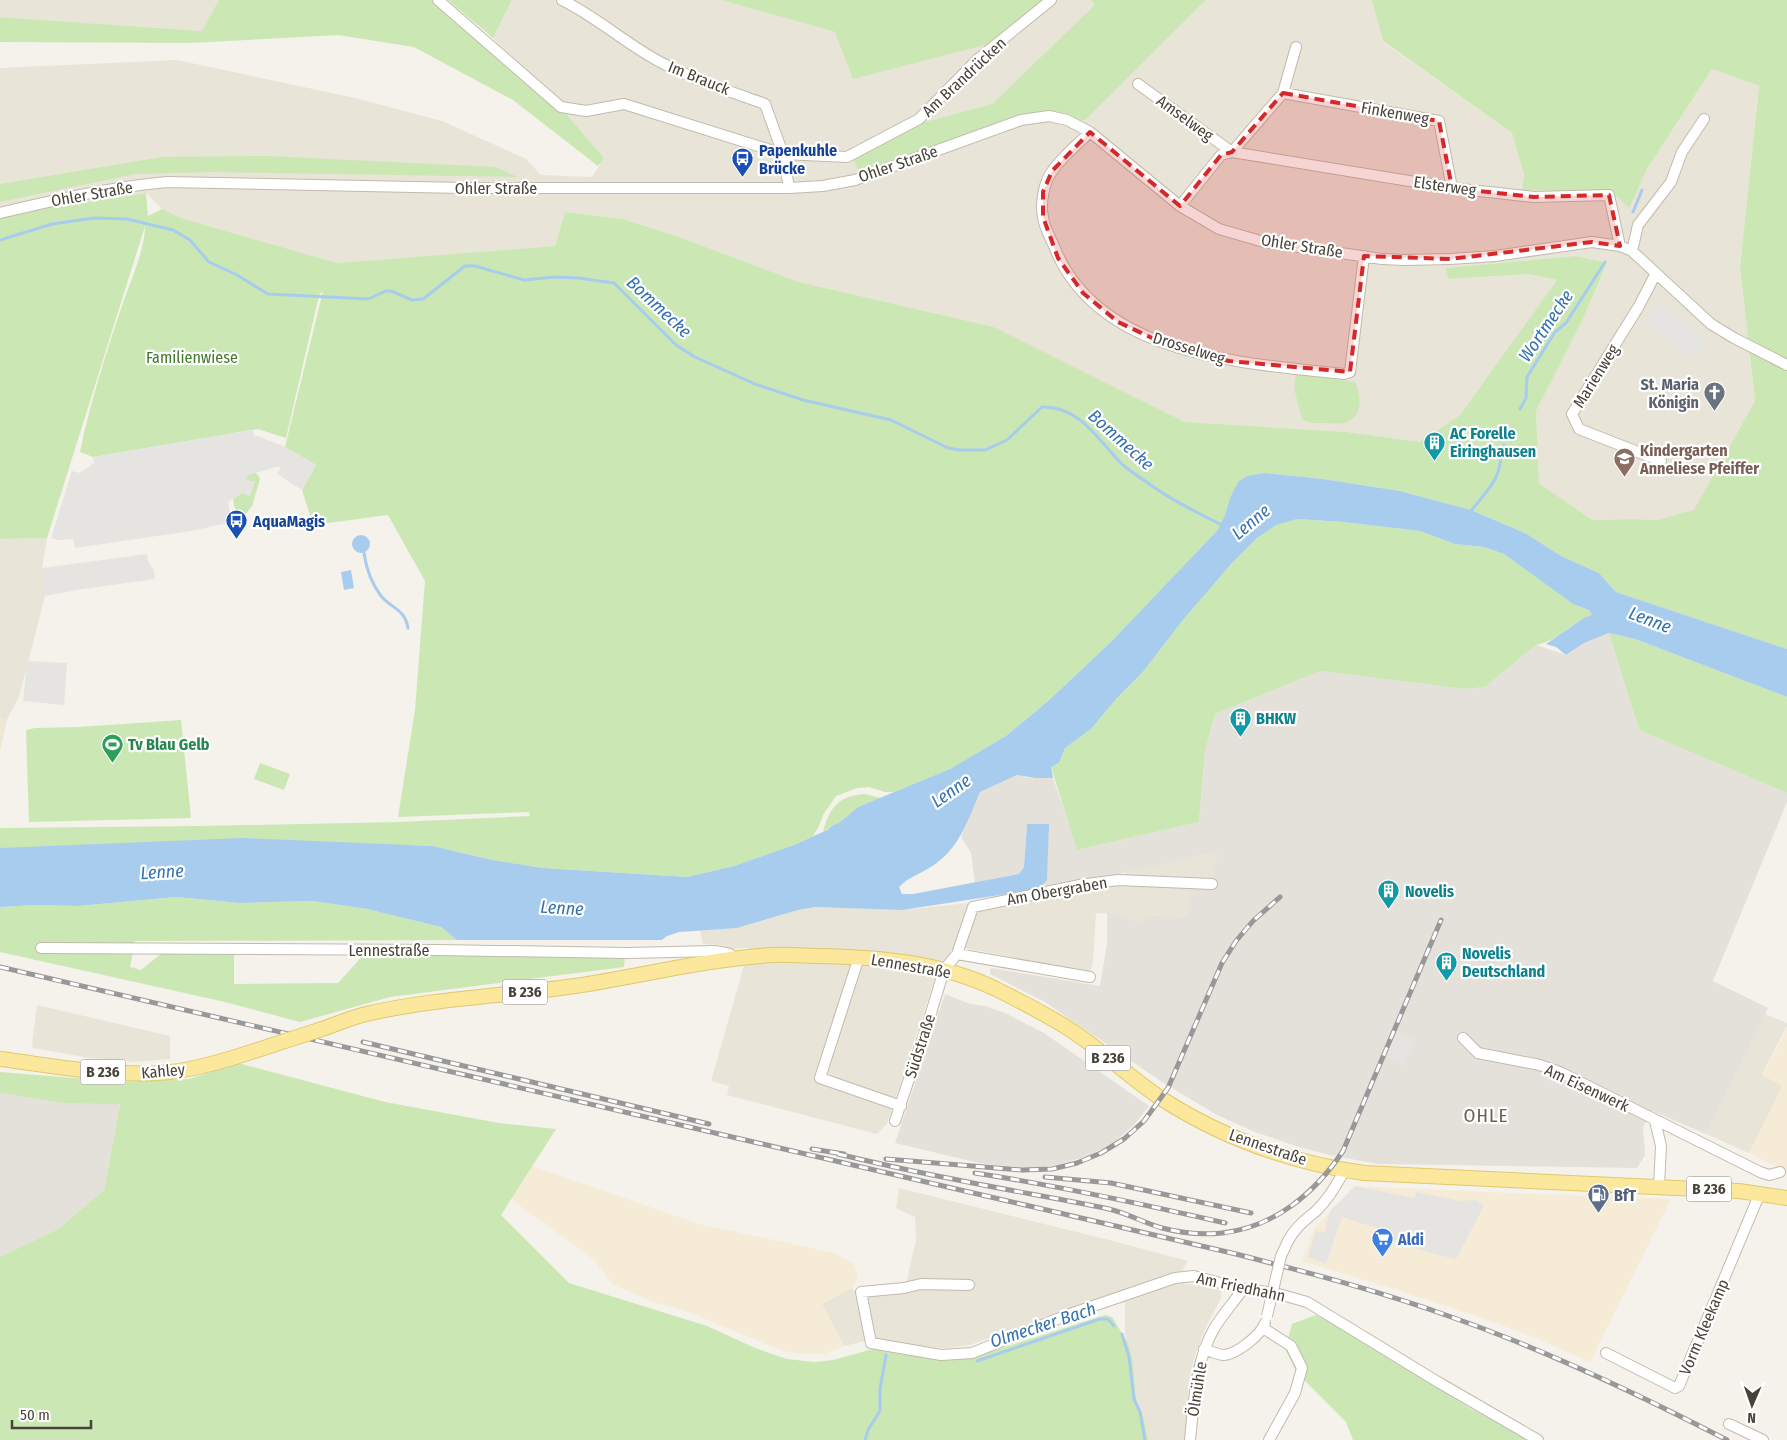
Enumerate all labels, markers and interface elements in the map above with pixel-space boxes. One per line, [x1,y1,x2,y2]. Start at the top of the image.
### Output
street label: Am Brandrücken [918,33,1010,121]
street label: Im Brauck [665,57,733,99]
street label: Amselweg [1153,91,1217,145]
street label: Finkenweg [1360,98,1431,128]
place label: Papenkuhle Brücke [759,141,837,178]
street label: Ohler Straße [856,142,940,186]
bus stop icon: Papenkuhle Brücke [731,147,755,178]
street label: Elsterweg [1413,172,1478,200]
street label: Ohler Straße [50,177,134,211]
street label: Ohler Straße [455,179,537,198]
street label: Ohler Straße [1260,230,1344,262]
water label: Bommecke [622,272,696,343]
water label: Wortmecke [1514,285,1578,366]
street label: Drosselweg [1151,328,1228,368]
street label: Marienweg [1569,340,1623,411]
park label: Familienwiese [146,348,238,367]
place label: St. Maria Königin [1641,375,1699,412]
church icon: St. Maria Königin [1703,381,1727,412]
water label: Bommecke [1084,405,1159,475]
place label: AC Forelle Eiringhausen [1449,424,1536,461]
building icon: AC Forelle Eiringhausen [1422,430,1446,461]
place label: Kindergarten Anneliese Pfeiffer [1639,441,1759,478]
school or university icon: Kindergarten Anneliese Pfeiffer [1612,447,1636,478]
water label: Lenne [1227,499,1275,544]
bus stop icon: AquaMagis [225,509,249,540]
place label: AquaMagis [252,512,325,531]
water label: Lenne [1626,602,1675,638]
building icon: BHKW [1228,706,1252,737]
place label: BHKW [1256,709,1297,728]
sports icon: Tv Blau Gelb [100,732,124,763]
place label: Tv Blau Gelb [128,735,210,754]
water label: Lenne [927,769,975,812]
water label: Lenne [140,860,185,884]
street label: Am Obergraben [1005,873,1109,909]
building icon: Novelis [1377,879,1401,910]
place label: Novelis [1405,882,1454,901]
water label: Lenne [540,896,585,920]
street label: Lennestraße [349,941,430,960]
place label: Novelis Deutschland [1462,944,1545,981]
street label: Lennestraße [870,950,953,982]
building icon: Novelis Deutschland [1434,950,1458,981]
road number: B 236 [502,980,548,1004]
street label: Südstraße [901,1011,939,1080]
road number: B 236 [1086,1046,1130,1070]
road number: B 236 [80,1060,126,1084]
street label: Kahley [140,1060,186,1082]
street label: Am Eisenwerk [1542,1060,1633,1116]
district label: OHLE [1464,1104,1508,1127]
street label: Lennestraße [1227,1125,1309,1169]
road number: B 236 [1686,1176,1732,1202]
fuel station icon: BfT [1586,1183,1610,1214]
place label: BfT [1614,1186,1636,1205]
supermarket icon: Aldi [1370,1227,1394,1258]
place label: Aldi [1397,1230,1424,1249]
street label: Am Friedhahn [1195,1268,1287,1306]
street label: Vorm Kleekamp [1675,1276,1733,1378]
water label: Olmecker Bach [987,1298,1099,1352]
street label: Ölmühle [1183,1360,1211,1418]
north arrow [1727,1380,1777,1430]
scale bar [12,1398,91,1430]
text: 50 m [20,1406,50,1424]
text: N [1747,1409,1756,1426]

